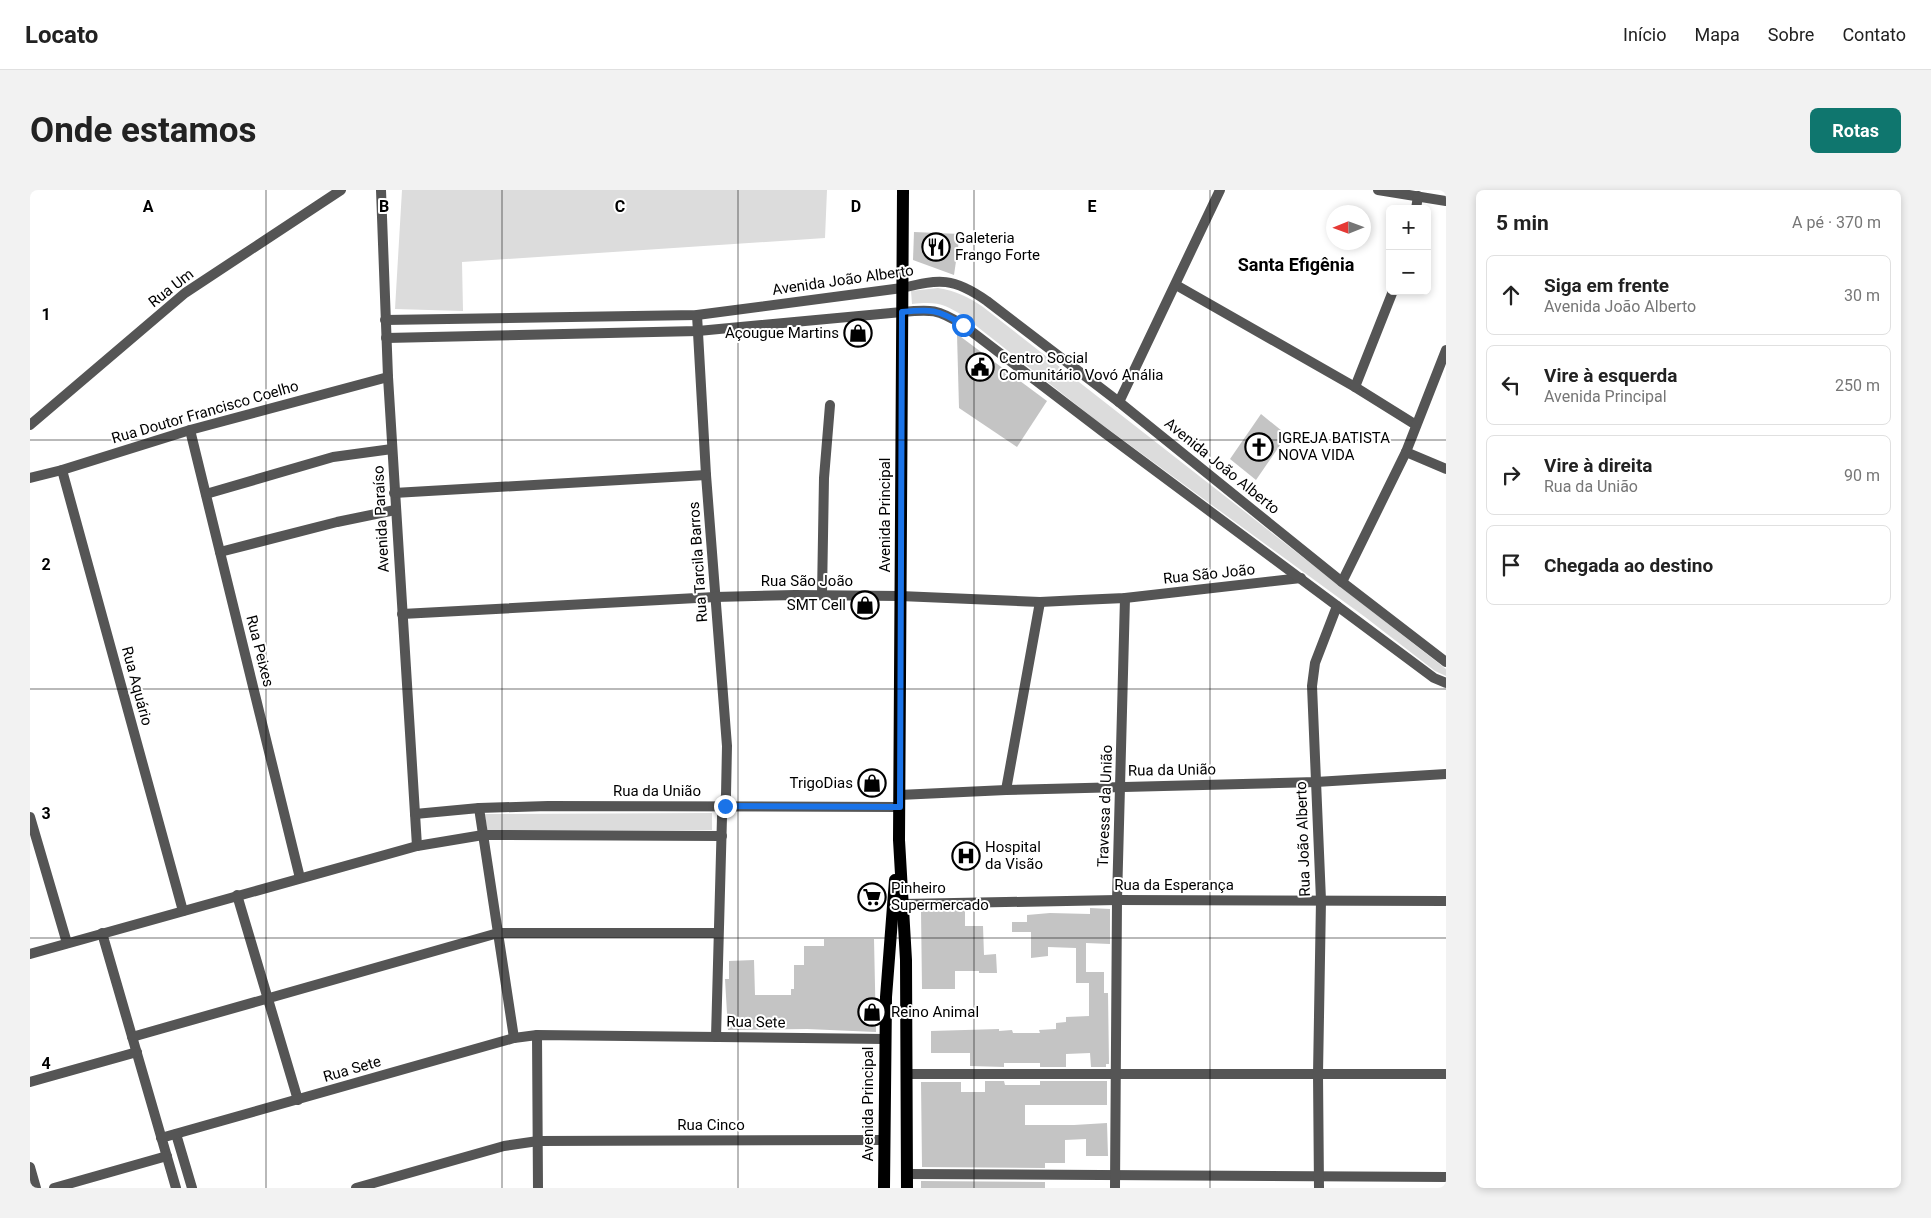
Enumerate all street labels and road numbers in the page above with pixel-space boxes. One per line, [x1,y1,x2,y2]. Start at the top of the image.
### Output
street label: Avenida João Alberto [771,261,915,299]
street label: Rua Um [145,265,197,311]
street label: Rua Doutor Francisco Coelho [109,377,301,447]
street label: Avenida João Alberto [1161,414,1283,518]
street label: Avenida Principal [876,457,894,573]
street label: Avenida Paraíso [369,465,393,573]
street label: Rua Tarcila Barros [685,501,711,623]
street label: Rua São João [1162,560,1256,588]
street label: Rua São João [761,572,853,590]
street label: Rua Peixes [242,613,278,689]
street label: Rua Aquário [118,644,156,728]
street label: Travessa da União [1094,744,1116,868]
street label: Rua da União [1128,760,1216,780]
street label: Rua João Alberto [1292,781,1314,897]
street label: Rua da União [613,782,701,800]
street label: Rua da Esperança [1114,876,1234,894]
street label: Rua Sete [726,1012,786,1032]
street label: Avenida Principal [859,1046,877,1162]
street label: Rua Sete [321,1052,383,1086]
street label: Rua Cinco [677,1116,745,1134]

